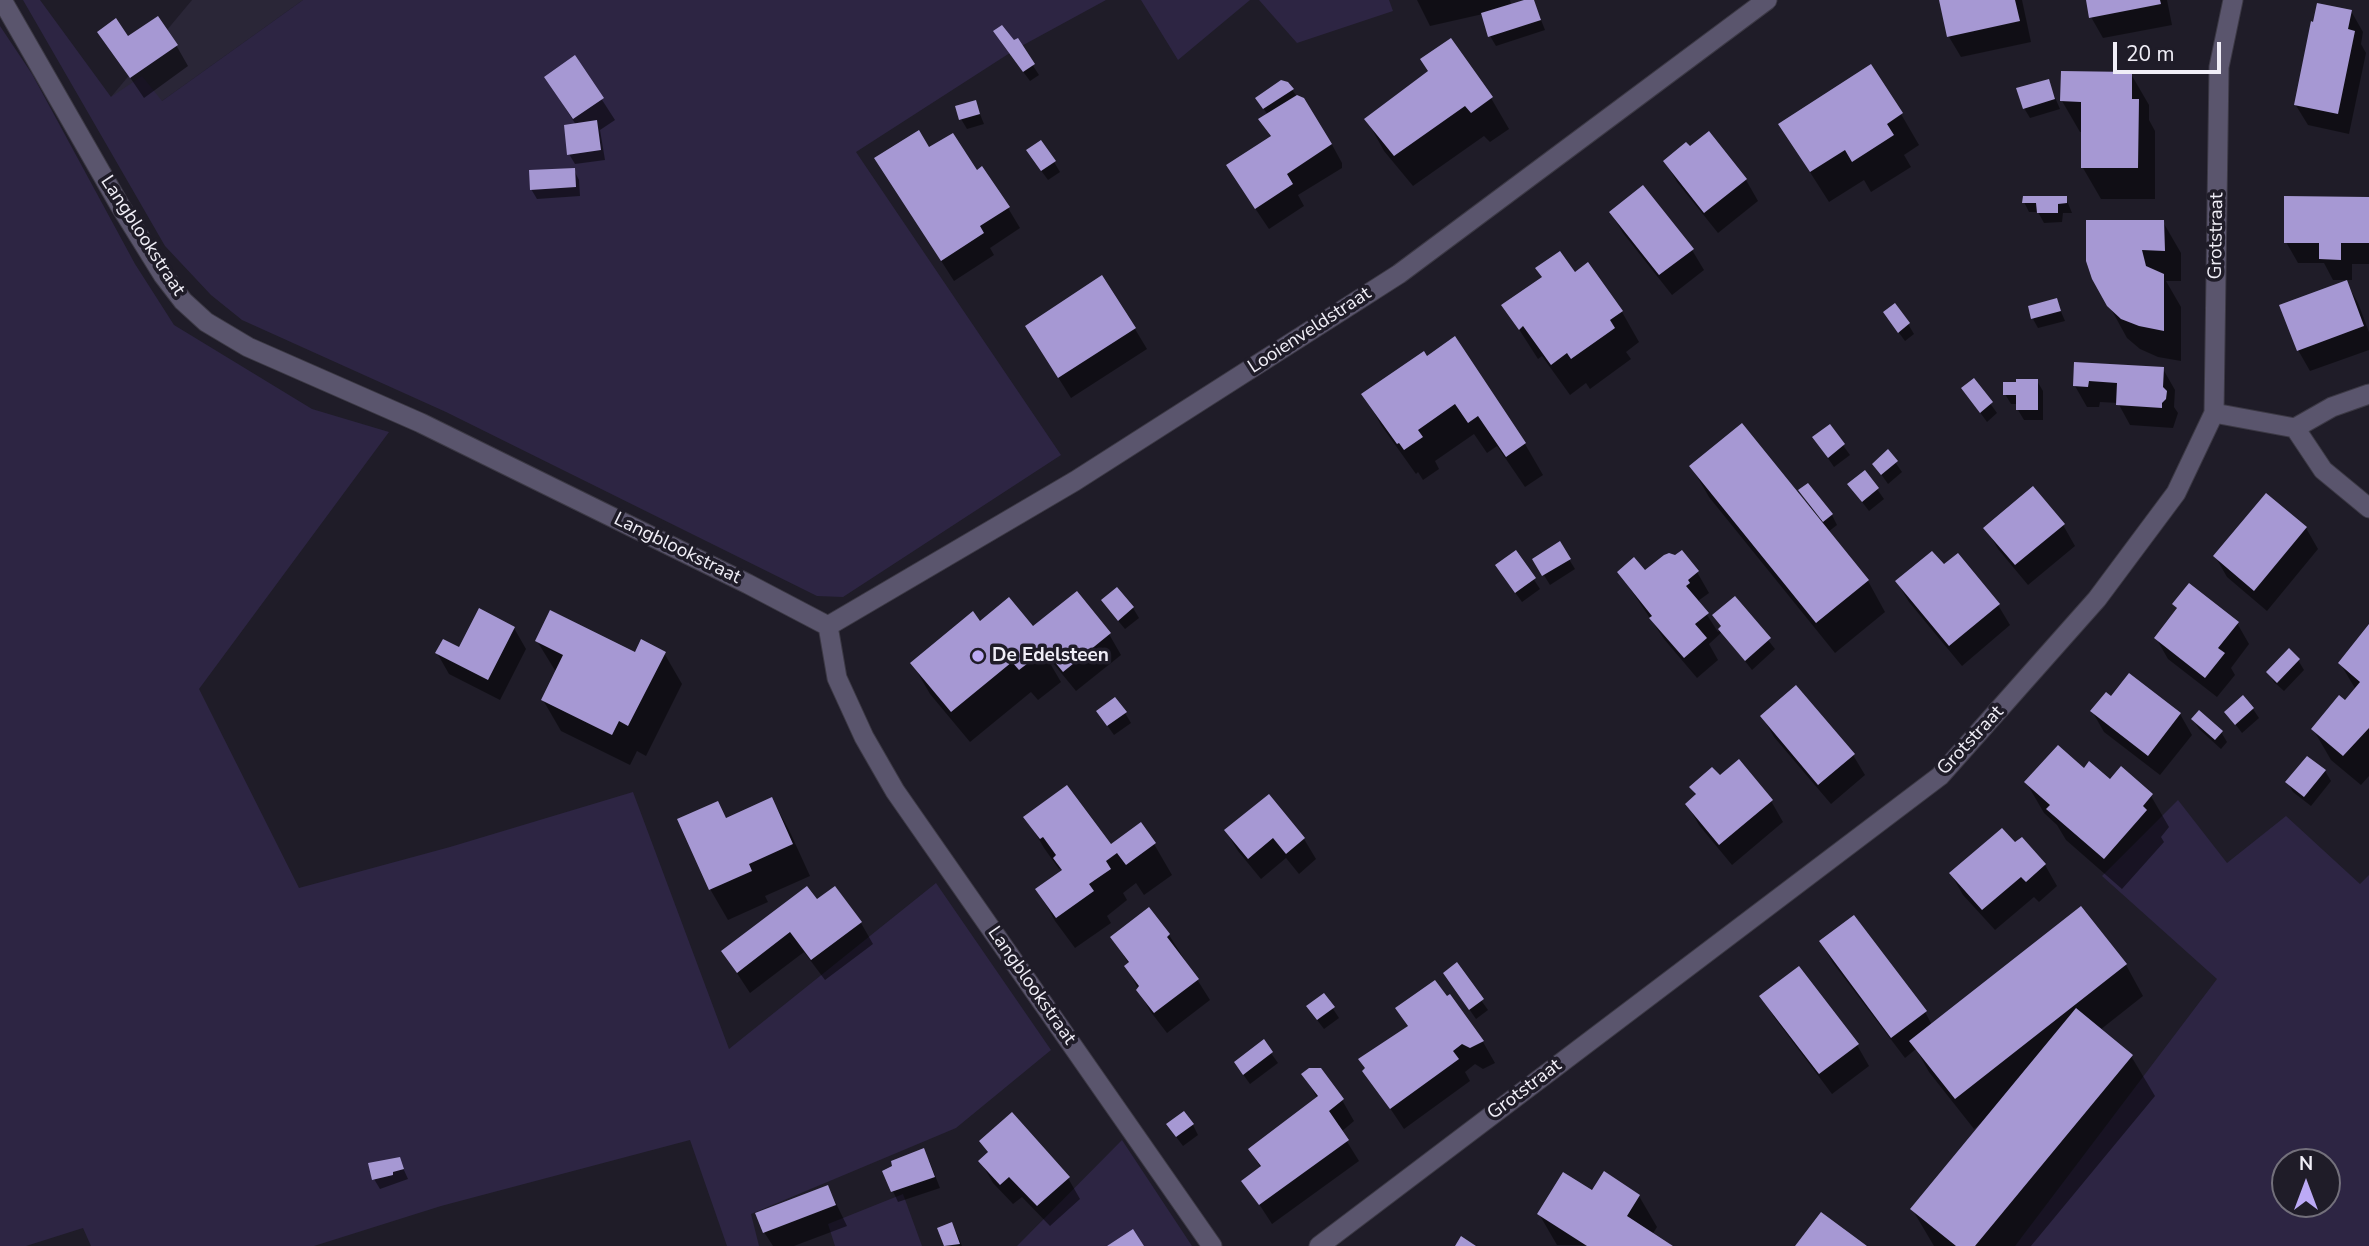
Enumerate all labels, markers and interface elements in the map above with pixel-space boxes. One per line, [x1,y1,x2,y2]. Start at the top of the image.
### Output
scale bar [2117,28,2226,72]
text: 20 m [2126,40,2175,68]
street label: Langblookstraat [95,172,189,300]
street label: Grotstraat [2205,192,2229,280]
street label: Looienveldstraat [1244,283,1376,379]
street label: Langblookstraat [610,508,744,590]
place label: De Edelsteen [992,645,1109,667]
marker: De Edelsteen [970,648,986,664]
street label: Grotstraat [1933,701,2009,781]
street label: Langblookstraat [982,923,1080,1049]
street label: Grotstraat [1483,1055,1567,1125]
north arrow [2271,1148,2341,1218]
text: N [2299,1151,2313,1177]

